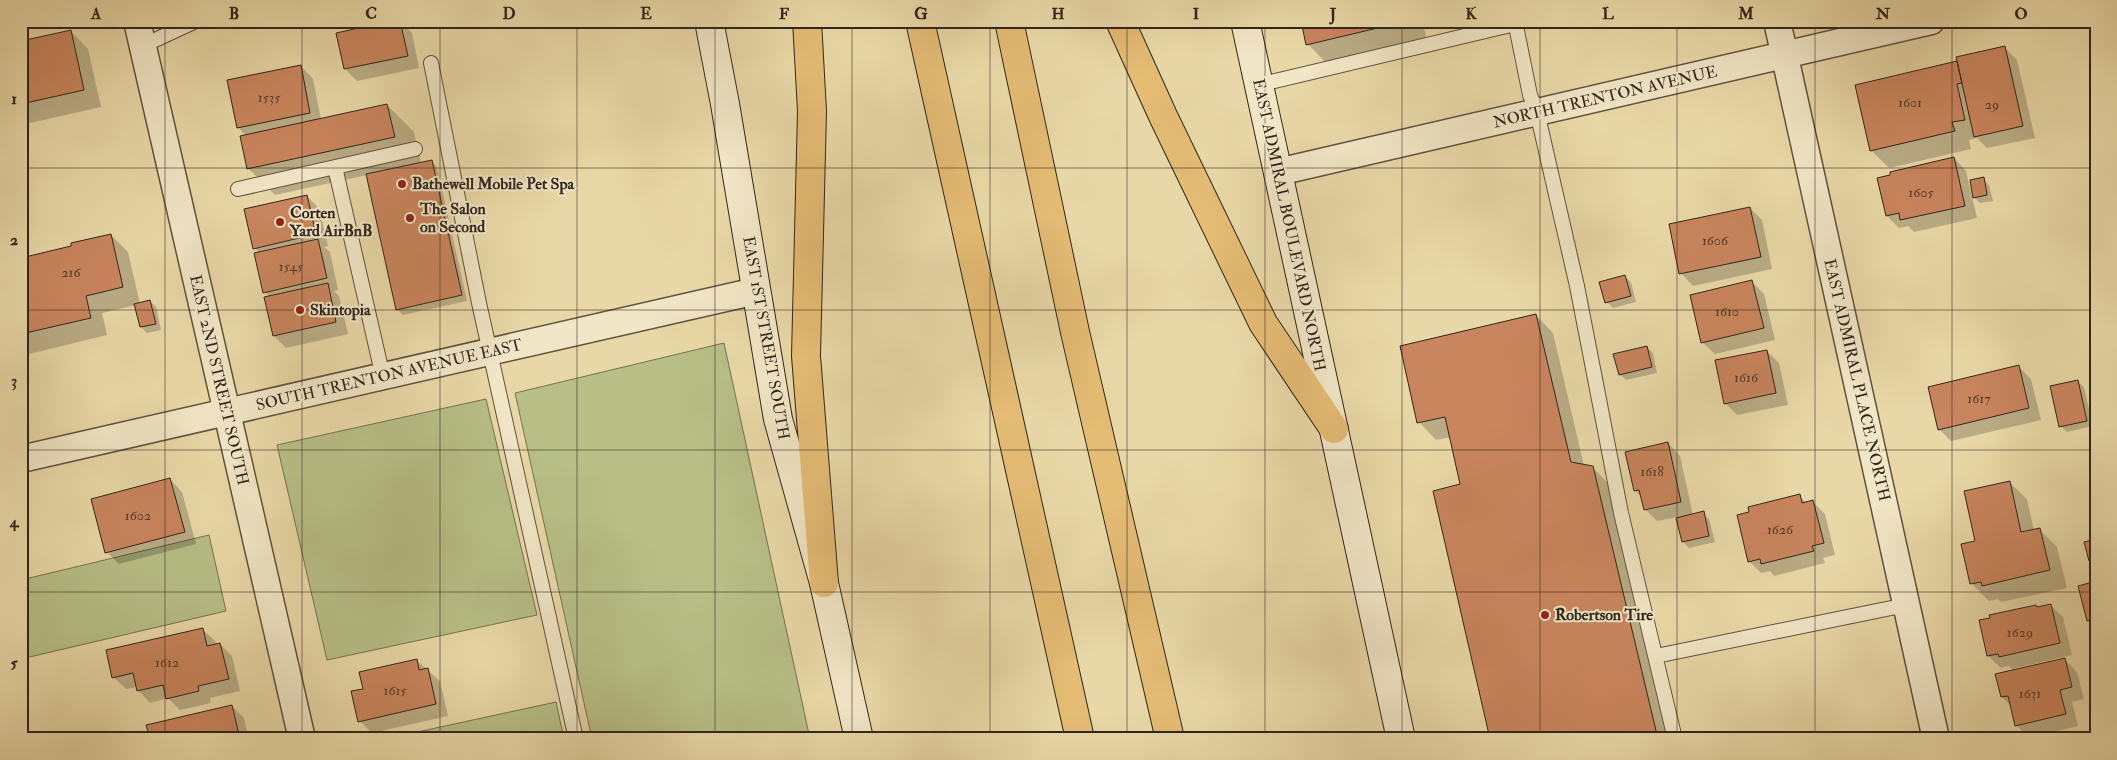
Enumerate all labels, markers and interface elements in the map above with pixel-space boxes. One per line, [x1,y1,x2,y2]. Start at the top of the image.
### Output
text: A [90,4,102,24]
text: B [229,4,239,24]
text: C [365,4,377,24]
text: D [502,4,516,24]
text: E [640,4,652,24]
text: F [779,4,789,24]
text: G [914,4,928,24]
text: H [1051,4,1065,24]
text: I [1193,4,1200,24]
text: J [1329,4,1337,25]
text: K [1465,4,1477,24]
text: L [1602,4,1614,24]
text: M [1737,4,1754,24]
text: N [1875,4,1891,24]
text: O [2014,4,2028,24]
street label: NORTH TRENTON AVENUE [1491,61,1719,133]
street label: EAST ADMIRAL BOULEVARD NORTH [1248,77,1330,373]
text: 1 [11,89,17,109]
house number: 1535 [258,89,281,106]
house number: 1601 [1898,94,1922,111]
house number: 29 [1985,96,1999,113]
place label: Bathewell Mobile Pet Spa [412,174,575,195]
marker: Bathewell Mobile Pet Spa [396,178,408,190]
house number: 1605 [1908,184,1935,201]
place label: The Salon on Second [419,199,487,237]
place label: Corten Yard AirBnB [289,203,373,241]
marker: The Salon on Second [404,212,416,224]
marker: Corten Yard AirBnB [274,216,286,228]
text: 2 [10,230,18,250]
house number: 1606 [1702,232,1729,249]
street label: EAST 1ST STREET SOUTH [738,235,794,441]
street label: EAST ADMIRAL PLACE NORTH [1819,257,1895,503]
house number: 1545 [279,258,304,275]
house number: 216 [61,264,81,281]
street label: EAST 2ND STREET SOUTH [185,273,253,487]
place label: Skintopia [310,300,371,321]
house number: 1610 [1715,303,1739,320]
marker: Skintopia [294,304,306,316]
street label: SOUTH TRENTON AVENUE EAST [254,335,524,415]
house number: 1616 [1734,369,1759,386]
text: 3 [11,371,17,391]
house number: 1617 [1967,390,1991,407]
house number: 1618 [1640,463,1664,480]
house number: 1602 [125,507,151,524]
text: 4 [9,512,20,532]
house number: 1626 [1767,521,1794,538]
place label: Robertson Tire [1555,605,1653,625]
marker: Robertson Tire [1539,609,1551,621]
house number: 1629 [2007,624,2033,641]
text: 5 [10,653,18,673]
house number: 1612 [155,654,179,671]
house number: 1615 [383,682,407,699]
house number: 1631 [2019,685,2041,702]

